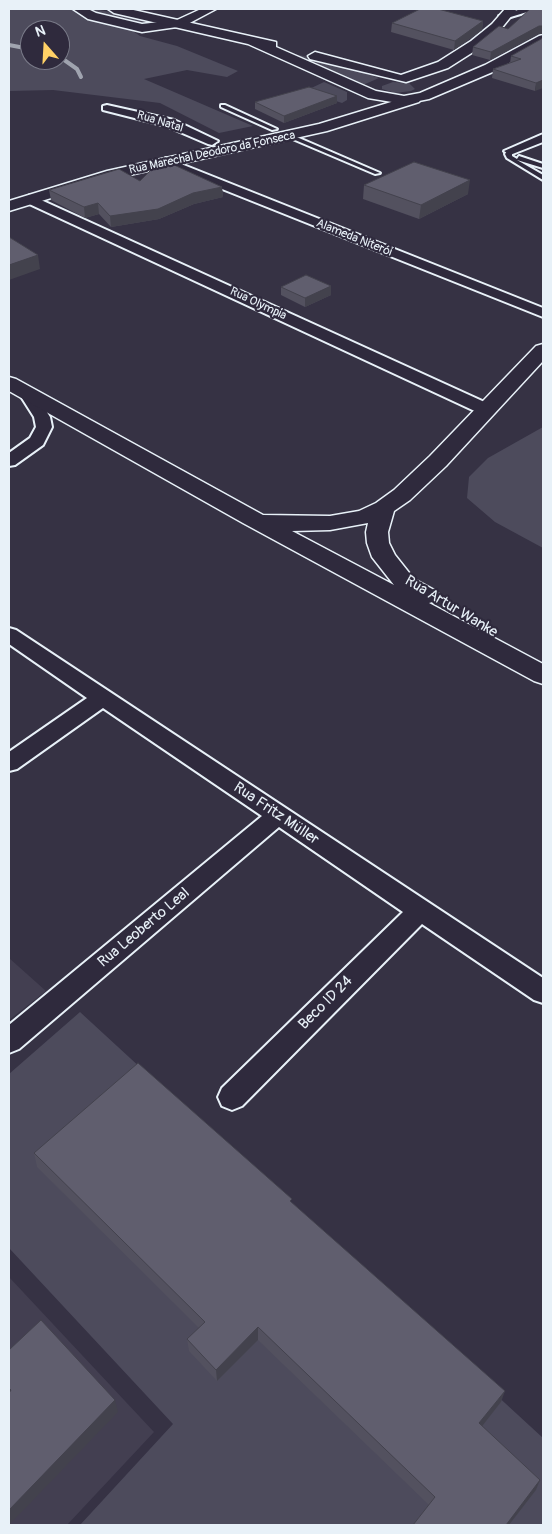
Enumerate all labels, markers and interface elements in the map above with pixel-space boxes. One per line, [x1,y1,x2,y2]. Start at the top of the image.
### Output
north arrow [20,20,70,70]
text: N [33,22,48,41]
street label: Rua Natal [135,108,185,136]
street label: Rua Marechal Deodoro da Fonseca [128,128,296,178]
street label: Alameda Niterói [314,216,394,260]
street label: Rua Olympia [227,285,289,323]
street label: Rua Artur Wanke [401,572,501,642]
street label: Rua Fritz Müller [230,779,322,849]
street label: Rua Leoberto Leal [94,884,194,972]
street label: Beco ID 24 [295,972,357,1034]

